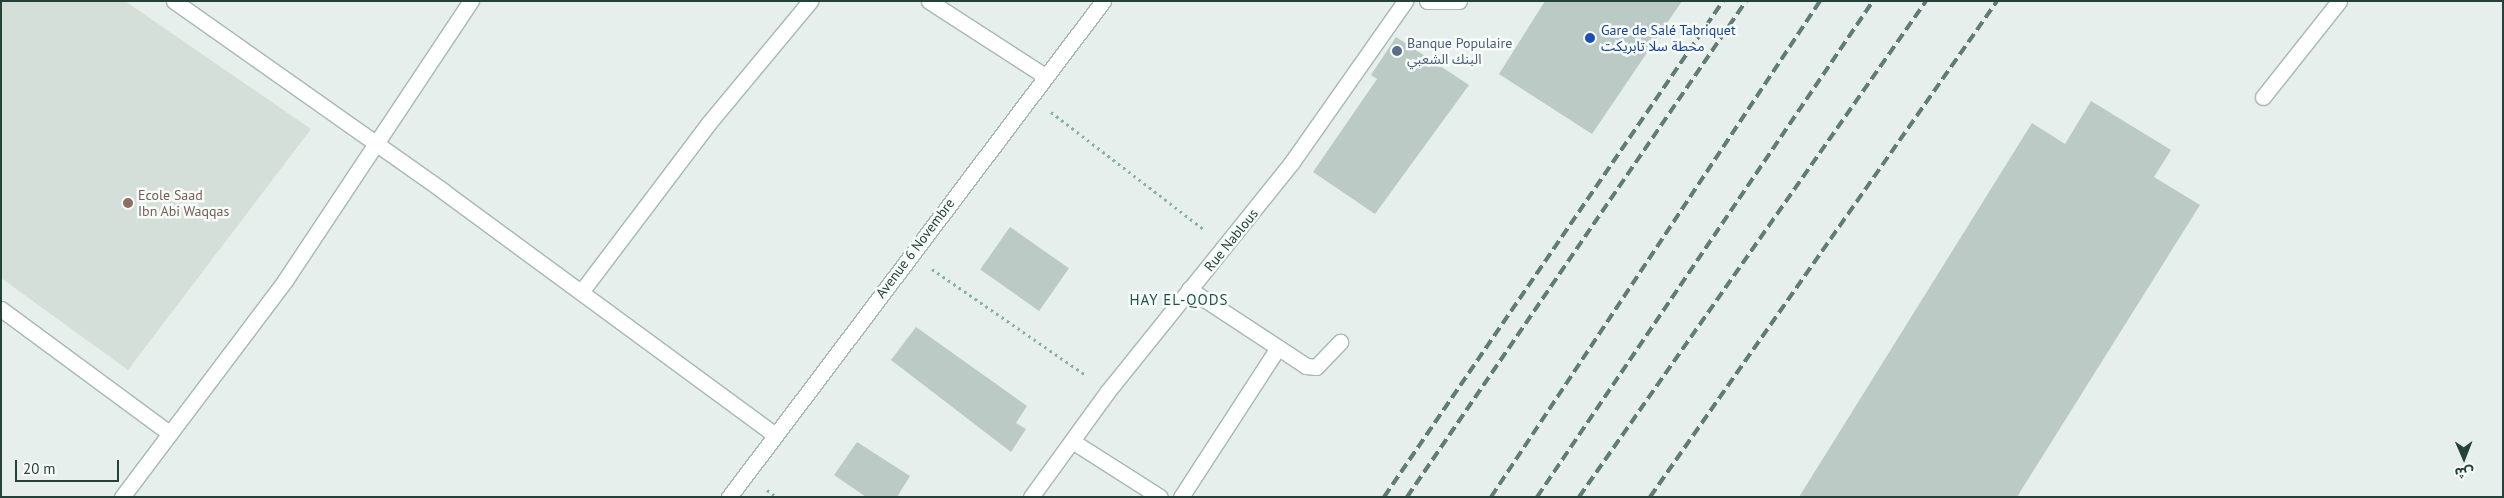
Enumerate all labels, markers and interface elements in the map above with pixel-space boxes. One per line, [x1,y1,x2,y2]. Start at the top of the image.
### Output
place label: Gare de Salé Tabriquet محطة سلا تابريكت [1601,22,1736,54]
marker: Gare de Salé Tabriquet محطة سلا تابريكت [1583,31,1597,45]
place label: Banque Populaire البنك الشعبي [1407,35,1512,68]
marker: Banque Populaire البنك الشعبي [1391,45,1403,57]
place label: Ecole Saad Ibn Abi Waqqas [138,187,230,220]
street label: Avenue 6 Novembre [872,195,958,301]
marker: Ecole Saad Ibn Abi Waqqas [122,197,134,209]
street label: Rue Nablous [1201,205,1261,275]
district label: HAY EL-QODS [1128,291,1230,309]
north arrow [2439,433,2489,483]
scale bar [18,450,121,482]
text: 20 m [23,459,56,478]
text: ش [2455,464,2474,482]

